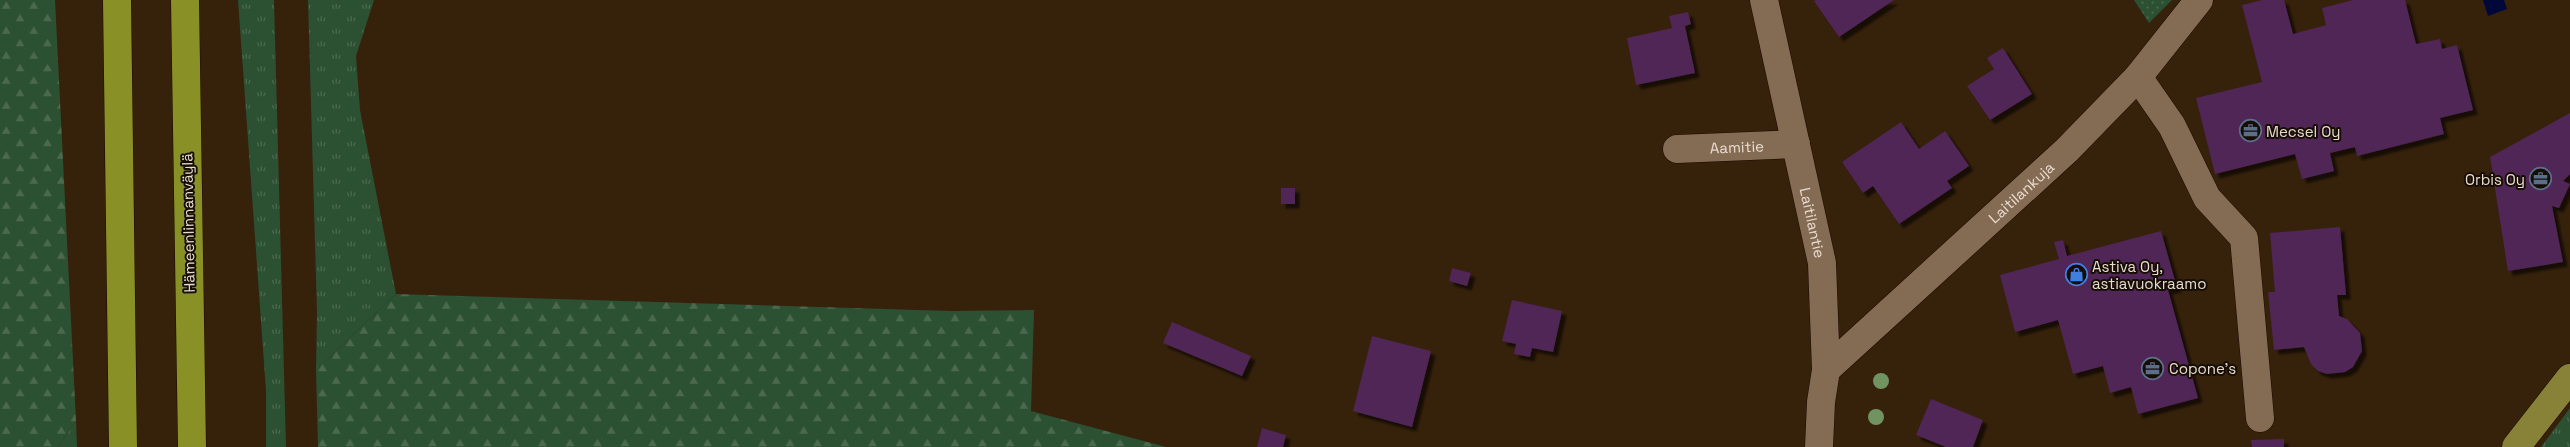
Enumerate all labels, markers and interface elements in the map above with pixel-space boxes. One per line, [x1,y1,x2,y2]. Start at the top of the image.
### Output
office icon: Mecsel Oy [2238,119,2262,143]
place label: Mecsel Oy [2266,122,2340,141]
street label: Aamitie [1709,136,1765,157]
street label: Hämeenlinnanväylä [177,153,199,293]
street label: Laitilankuja [1984,157,2058,227]
office icon: Orbis Oy [2529,167,2553,191]
place label: Orbis Oy [2465,170,2525,189]
street label: Laitilantie [1796,185,1830,260]
place label: Astiva Oy, astiavuokraamo [2092,257,2207,293]
shop icon: Astiva Oy, astiavuokraamo [2064,263,2088,287]
office icon: Copone's [2141,356,2165,380]
place label: Copone's [2169,359,2236,378]

